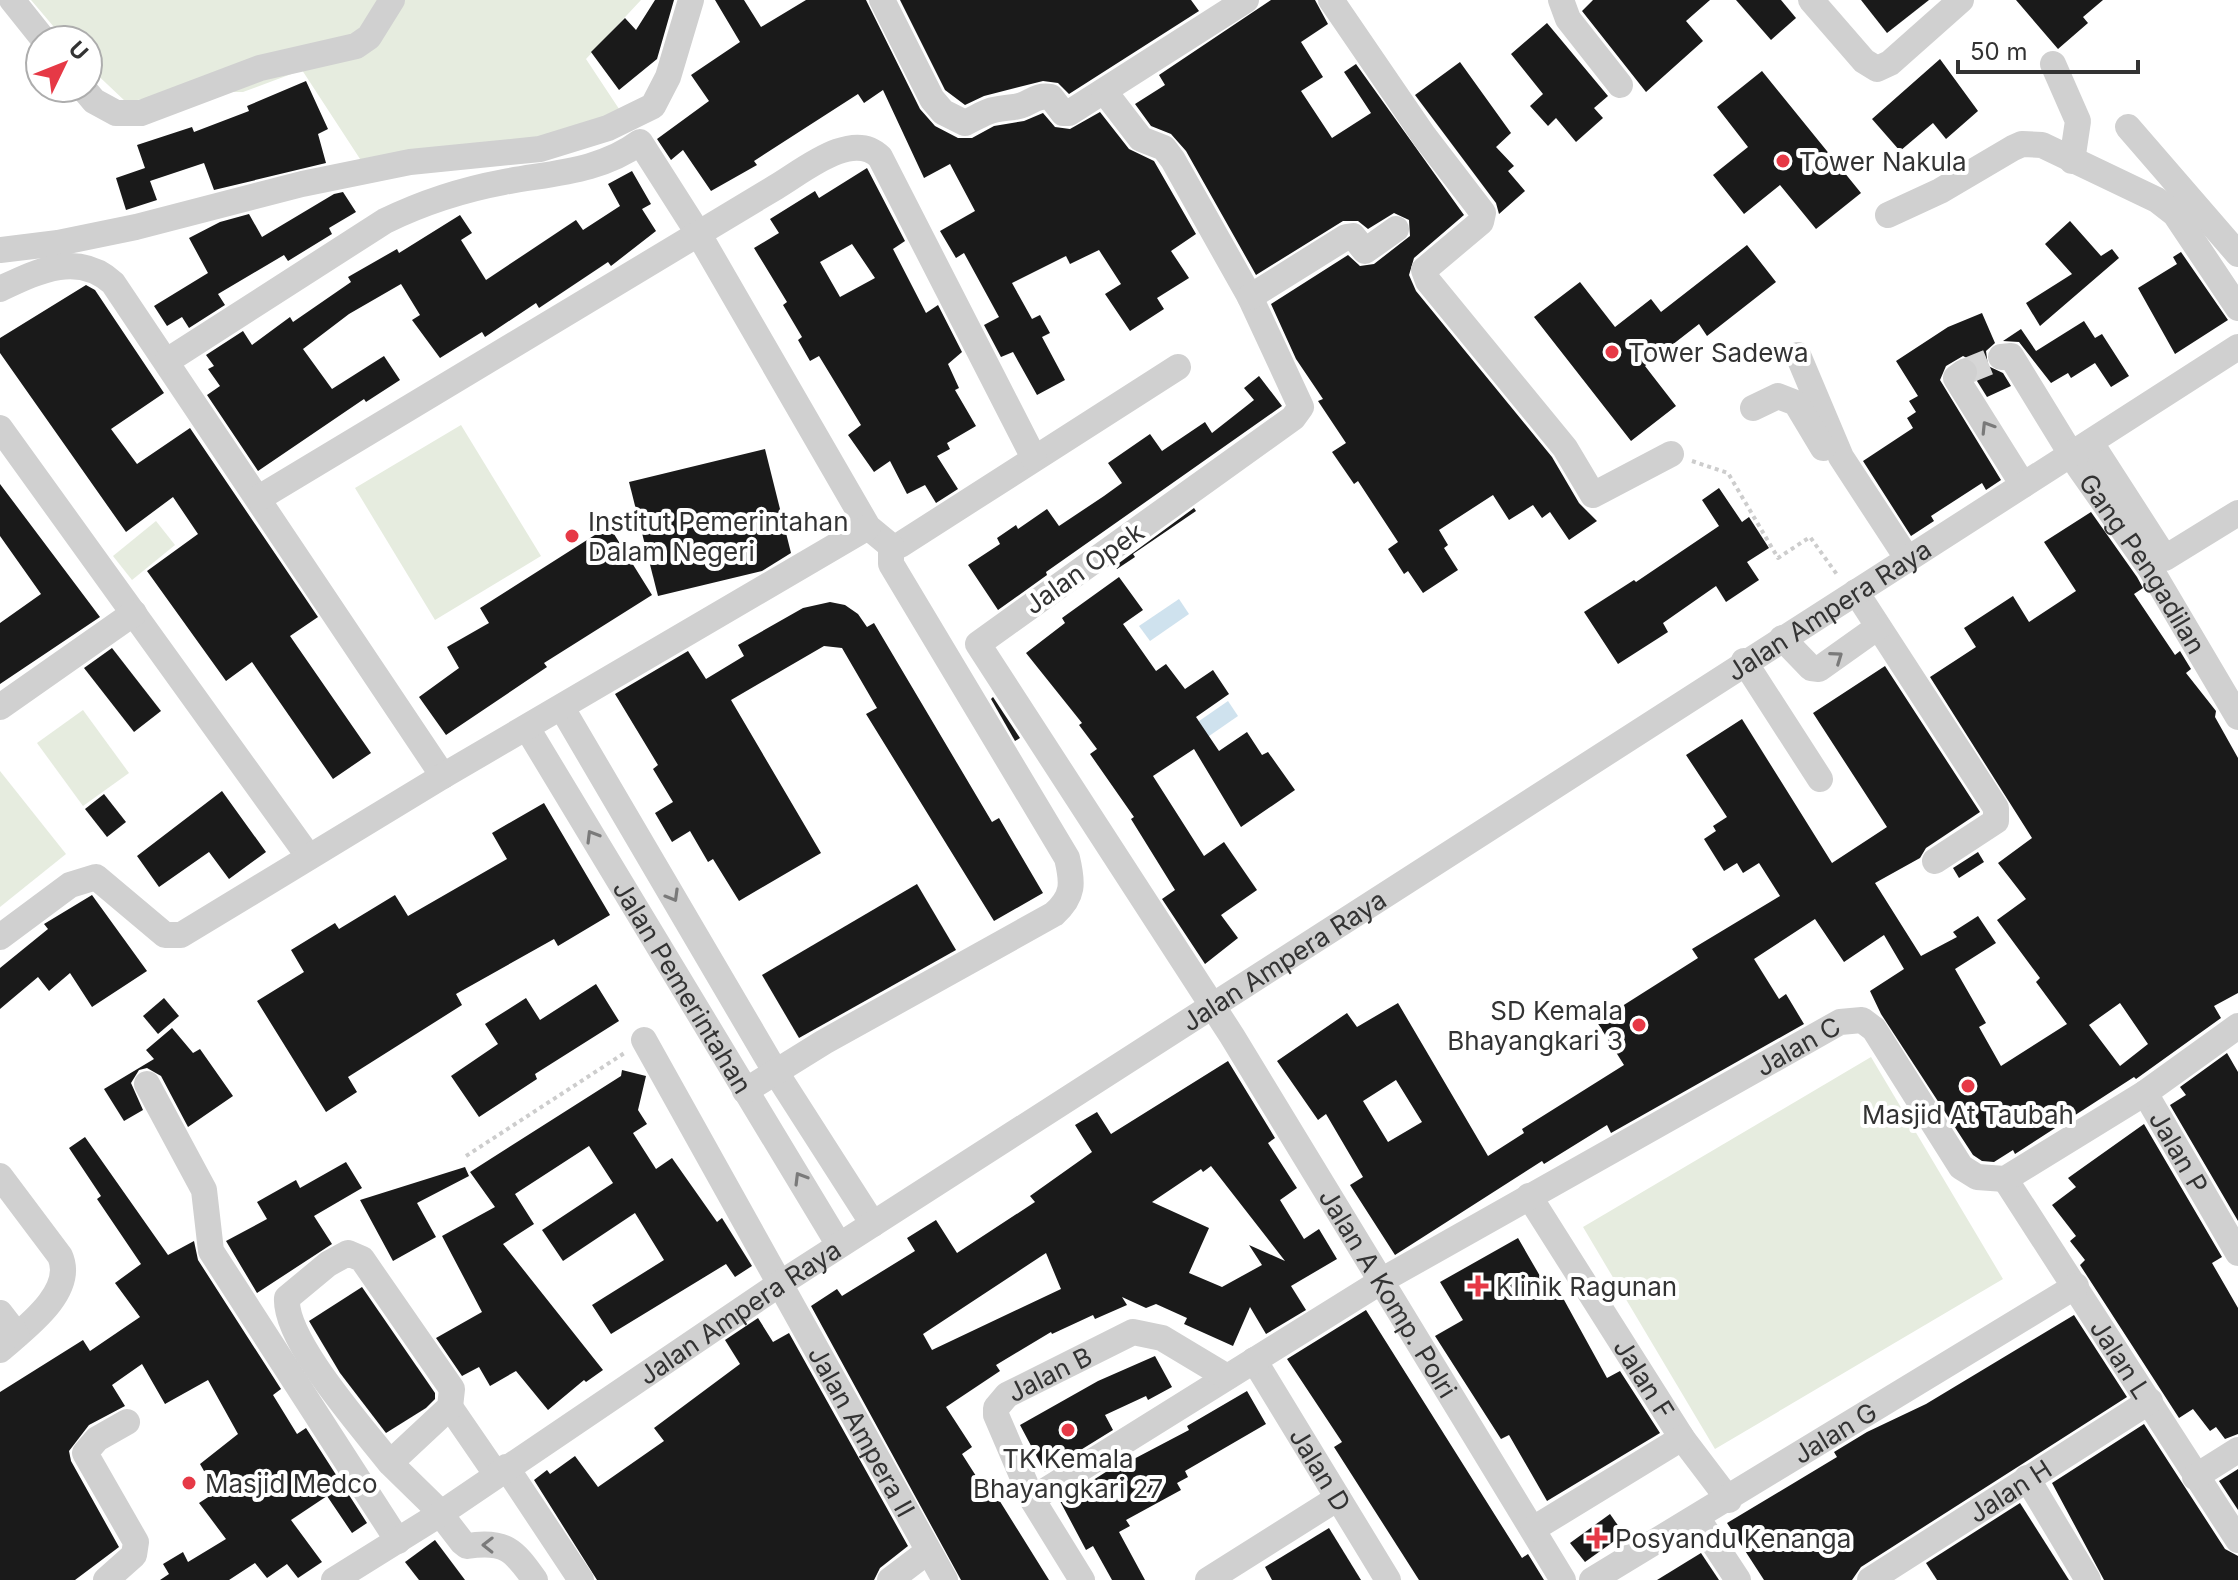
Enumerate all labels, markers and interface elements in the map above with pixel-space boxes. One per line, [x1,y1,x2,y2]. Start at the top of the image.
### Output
north arrow [24,24,104,104]
scale bar [1958,24,2138,74]
text: U [64,36,94,65]
text: 50 m [1970,37,2028,66]
place label: Tower Nakula [1799,146,1967,177]
marker: Tower Nakula [1774,152,1792,170]
place label: Tower Sadewa [1628,337,1809,368]
marker: Tower Sadewa [1603,343,1621,361]
one-way arrow [1981,421,1997,436]
street label: Gang Pengadilan [2073,467,2213,659]
place label: Institut Pemerintahan Dalam Negeri [588,506,849,567]
street label: Jalan Opek [1018,516,1150,620]
marker: Institut Pemerintahan Dalam Negeri [563,527,581,545]
street label: Jalan Ampera Raya [1721,533,1937,687]
one-way arrow [1829,652,1843,667]
one-way arrow [586,830,602,845]
street label: Jalan Pemerintahan [607,874,759,1099]
street label: Jalan Ampera Raya [1176,883,1391,1037]
one-way arrow [663,887,679,902]
place label: SD Kemala Bhayangkari 3 [1447,995,1623,1056]
street label: Jalan C [1750,1010,1845,1082]
marker: SD Kemala Bhayangkari 3 [1630,1016,1648,1034]
marker: Masjid At Taubah [1959,1077,1977,1095]
place label: Masjid At Taubah [1862,1099,2074,1130]
street label: Jalan P [2143,1105,2215,1198]
one-way arrow [794,1172,810,1187]
street label: Jalan A Komp. Polri [1313,1183,1464,1403]
street label: Jalan Ampera Raya [632,1234,846,1391]
place label: Klinik Ragunan [1496,1271,1677,1302]
marker: Klinik Ragunan [1467,1275,1489,1297]
street label: Jalan L [2084,1314,2158,1404]
street label: Jalan F [1608,1333,1681,1424]
street label: Jalan B [1002,1340,1097,1408]
street label: Jalan Ampera II [802,1341,922,1522]
street label: Jalan G [1787,1395,1882,1470]
marker: TK Kemala Bhayangkari 27 [1059,1421,1077,1439]
street label: Jalan D [1283,1422,1358,1517]
place label: TK Kemala Bhayangkari 27 [973,1443,1163,1504]
street label: Jalan H [1963,1453,2057,1529]
place label: Masjid Medco [205,1468,378,1499]
marker: Masjid Medco [180,1474,198,1492]
place label: Posyandu Kenanga [1615,1523,1851,1554]
marker: Posyandu Kenanga [1586,1527,1608,1549]
one-way arrow [481,1536,493,1554]

